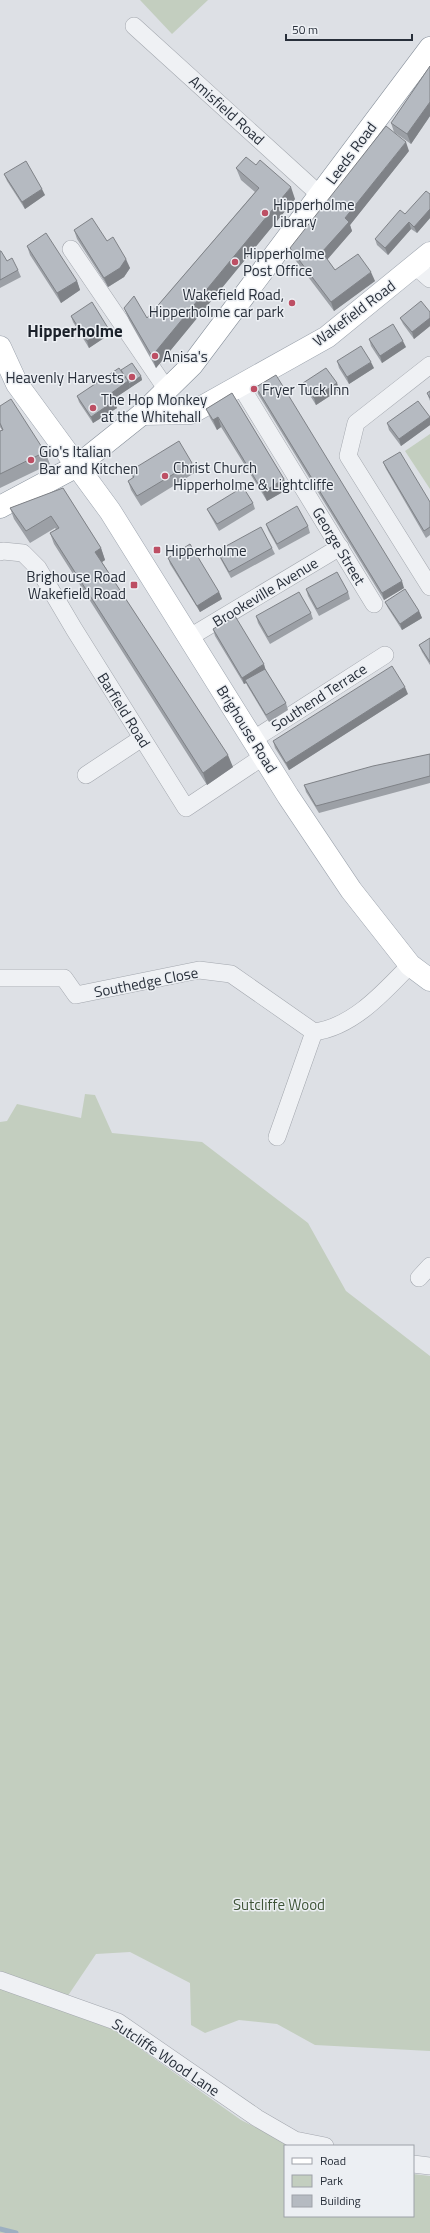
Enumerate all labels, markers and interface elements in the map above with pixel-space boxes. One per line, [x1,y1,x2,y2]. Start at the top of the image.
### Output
scale bar [286,16,412,42]
text: 50 m [292,20,318,39]
street label: Amisfield Road [184,70,270,150]
street label: Leeds Road [320,117,382,189]
place label: Hipperholme Library [273,193,355,233]
marker: Hipperholme Library [260,208,270,218]
place label: Hipperholme Post Office [243,242,325,282]
marker: Hipperholme Post Office [230,257,240,267]
street label: Wakefield Road [308,274,400,352]
place label: Wakefield Road, Hipperholme car park [149,283,284,323]
marker: Wakefield Road, Hipperholme car park [287,298,297,308]
district label: Hipperholme [27,318,123,344]
place label: Anisa's [163,345,208,368]
marker: Anisa's [150,351,160,361]
place label: Heavenly Harvests [6,366,124,389]
marker: Heavenly Harvests [127,372,137,382]
place label: Fryer Tuck Inn [262,378,349,401]
marker: Fryer Tuck Inn [249,384,259,394]
place label: The Hop Monkey at the Whitehall [101,388,207,428]
marker: The Hop Monkey at the Whitehall [88,403,98,413]
place label: Gio's Italian Bar and Kitchen [39,440,138,480]
marker: Gio's Italian Bar and Kitchen [26,455,36,465]
place label: Christ Church Hipperholme & Lightcliffe [173,456,334,496]
marker: Christ Church Hipperholme & Lightcliffe [160,471,170,481]
street label: George Street [307,503,372,590]
place label: Hipperholme [165,539,247,562]
marker: Hipperholme [152,545,162,555]
street label: Brookeville Avenue [208,551,322,633]
place label: Brighouse Road Wakefield Road [26,565,126,605]
marker: Brighouse Road Wakefield Road [129,580,139,590]
street label: Southend Terrace [267,657,371,737]
street label: Barfield Road [92,668,156,752]
street label: Brighouse Road [211,681,283,777]
street label: Southedge Close [92,961,200,1003]
park label: Sutcliffe Wood [233,1893,325,1916]
street label: Sutcliffe Wood Lane [107,2012,225,2102]
legend [284,2145,414,2217]
text: Road [320,2151,346,2170]
text: Park [320,2171,343,2190]
text: Building [320,2191,361,2210]

